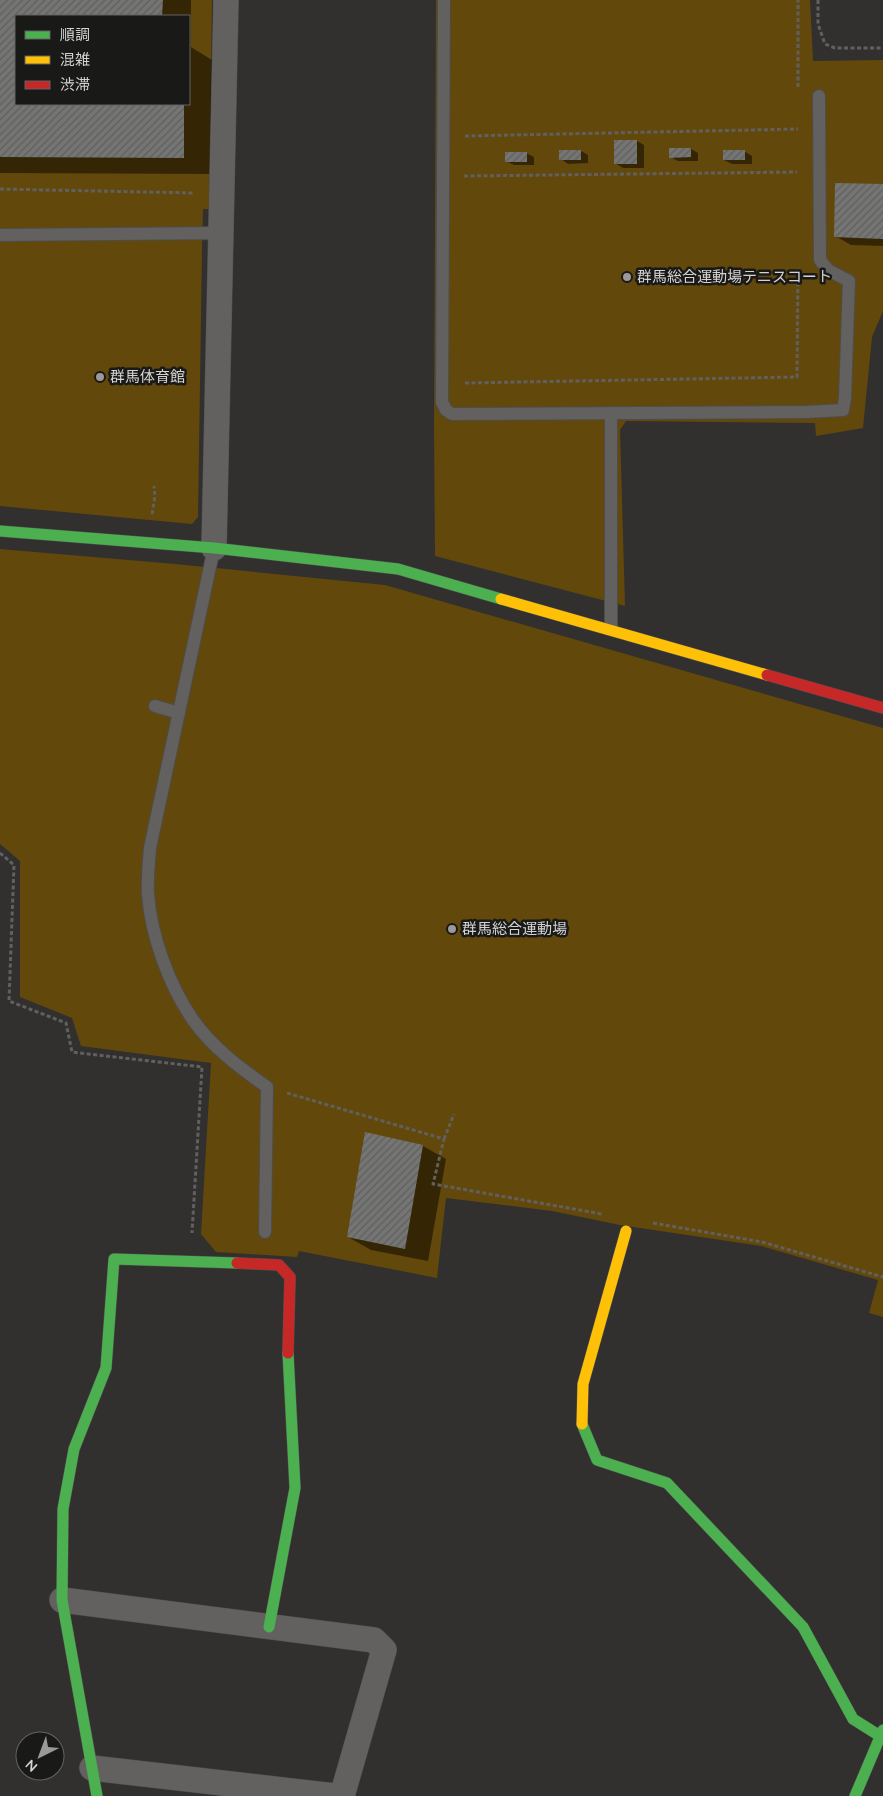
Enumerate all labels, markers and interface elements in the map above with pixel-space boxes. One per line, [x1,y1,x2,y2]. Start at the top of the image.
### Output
legend [15,15,190,105]
text: 順調 [60,25,90,44]
text: 混雑 [60,50,90,69]
text: 渋滞 [60,75,90,94]
place label: 群馬総合運動場テニスコート [637,267,832,286]
marker: 群馬総合運動場テニスコート [621,271,633,283]
place label: 群馬体育館 [110,367,185,386]
marker: 群馬体育館 [94,371,106,383]
place label: 群馬総合運動場 [462,919,567,938]
marker: 群馬総合運動場 [446,923,458,935]
north arrow [15,1731,65,1781]
text: N [21,1756,41,1776]

